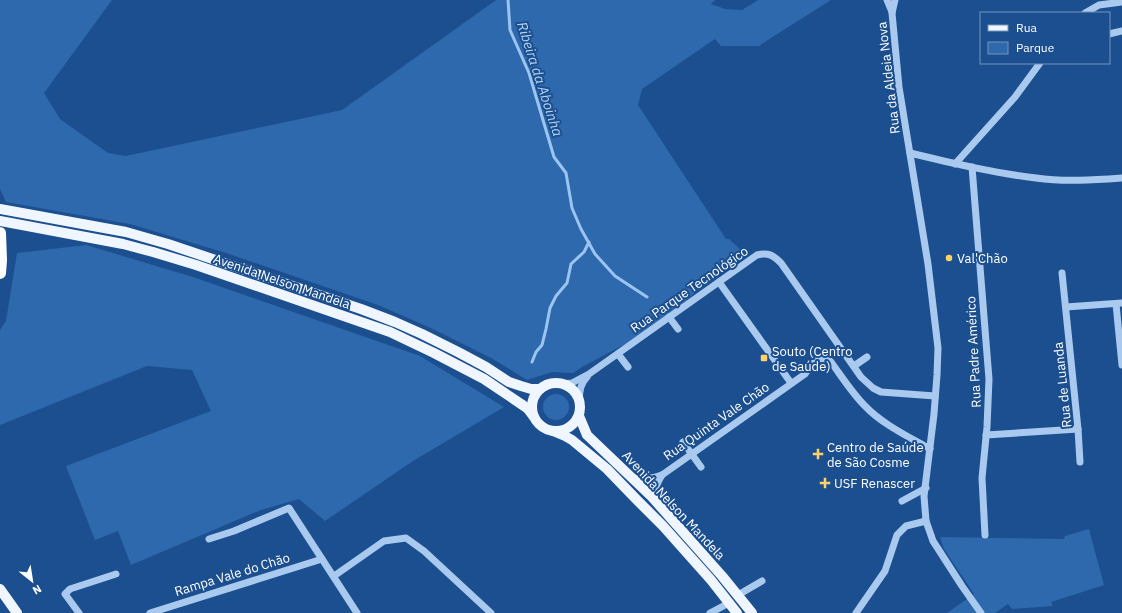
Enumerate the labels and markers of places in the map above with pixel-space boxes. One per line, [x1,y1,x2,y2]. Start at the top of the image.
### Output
place label: Val'Chão [957,250,1008,267]
marker: Val'Chão [944,253,954,263]
place label: Souto (Centro de Saúde) [772,343,853,375]
marker: Souto (Centro de Saúde) [759,353,769,363]
place label: Centro de Saúde de São Cosme [827,439,924,471]
marker: Centro de Saúde de São Cosme [812,448,824,460]
place label: USF Renascer [834,475,915,492]
marker: USF Renascer [819,477,831,489]

